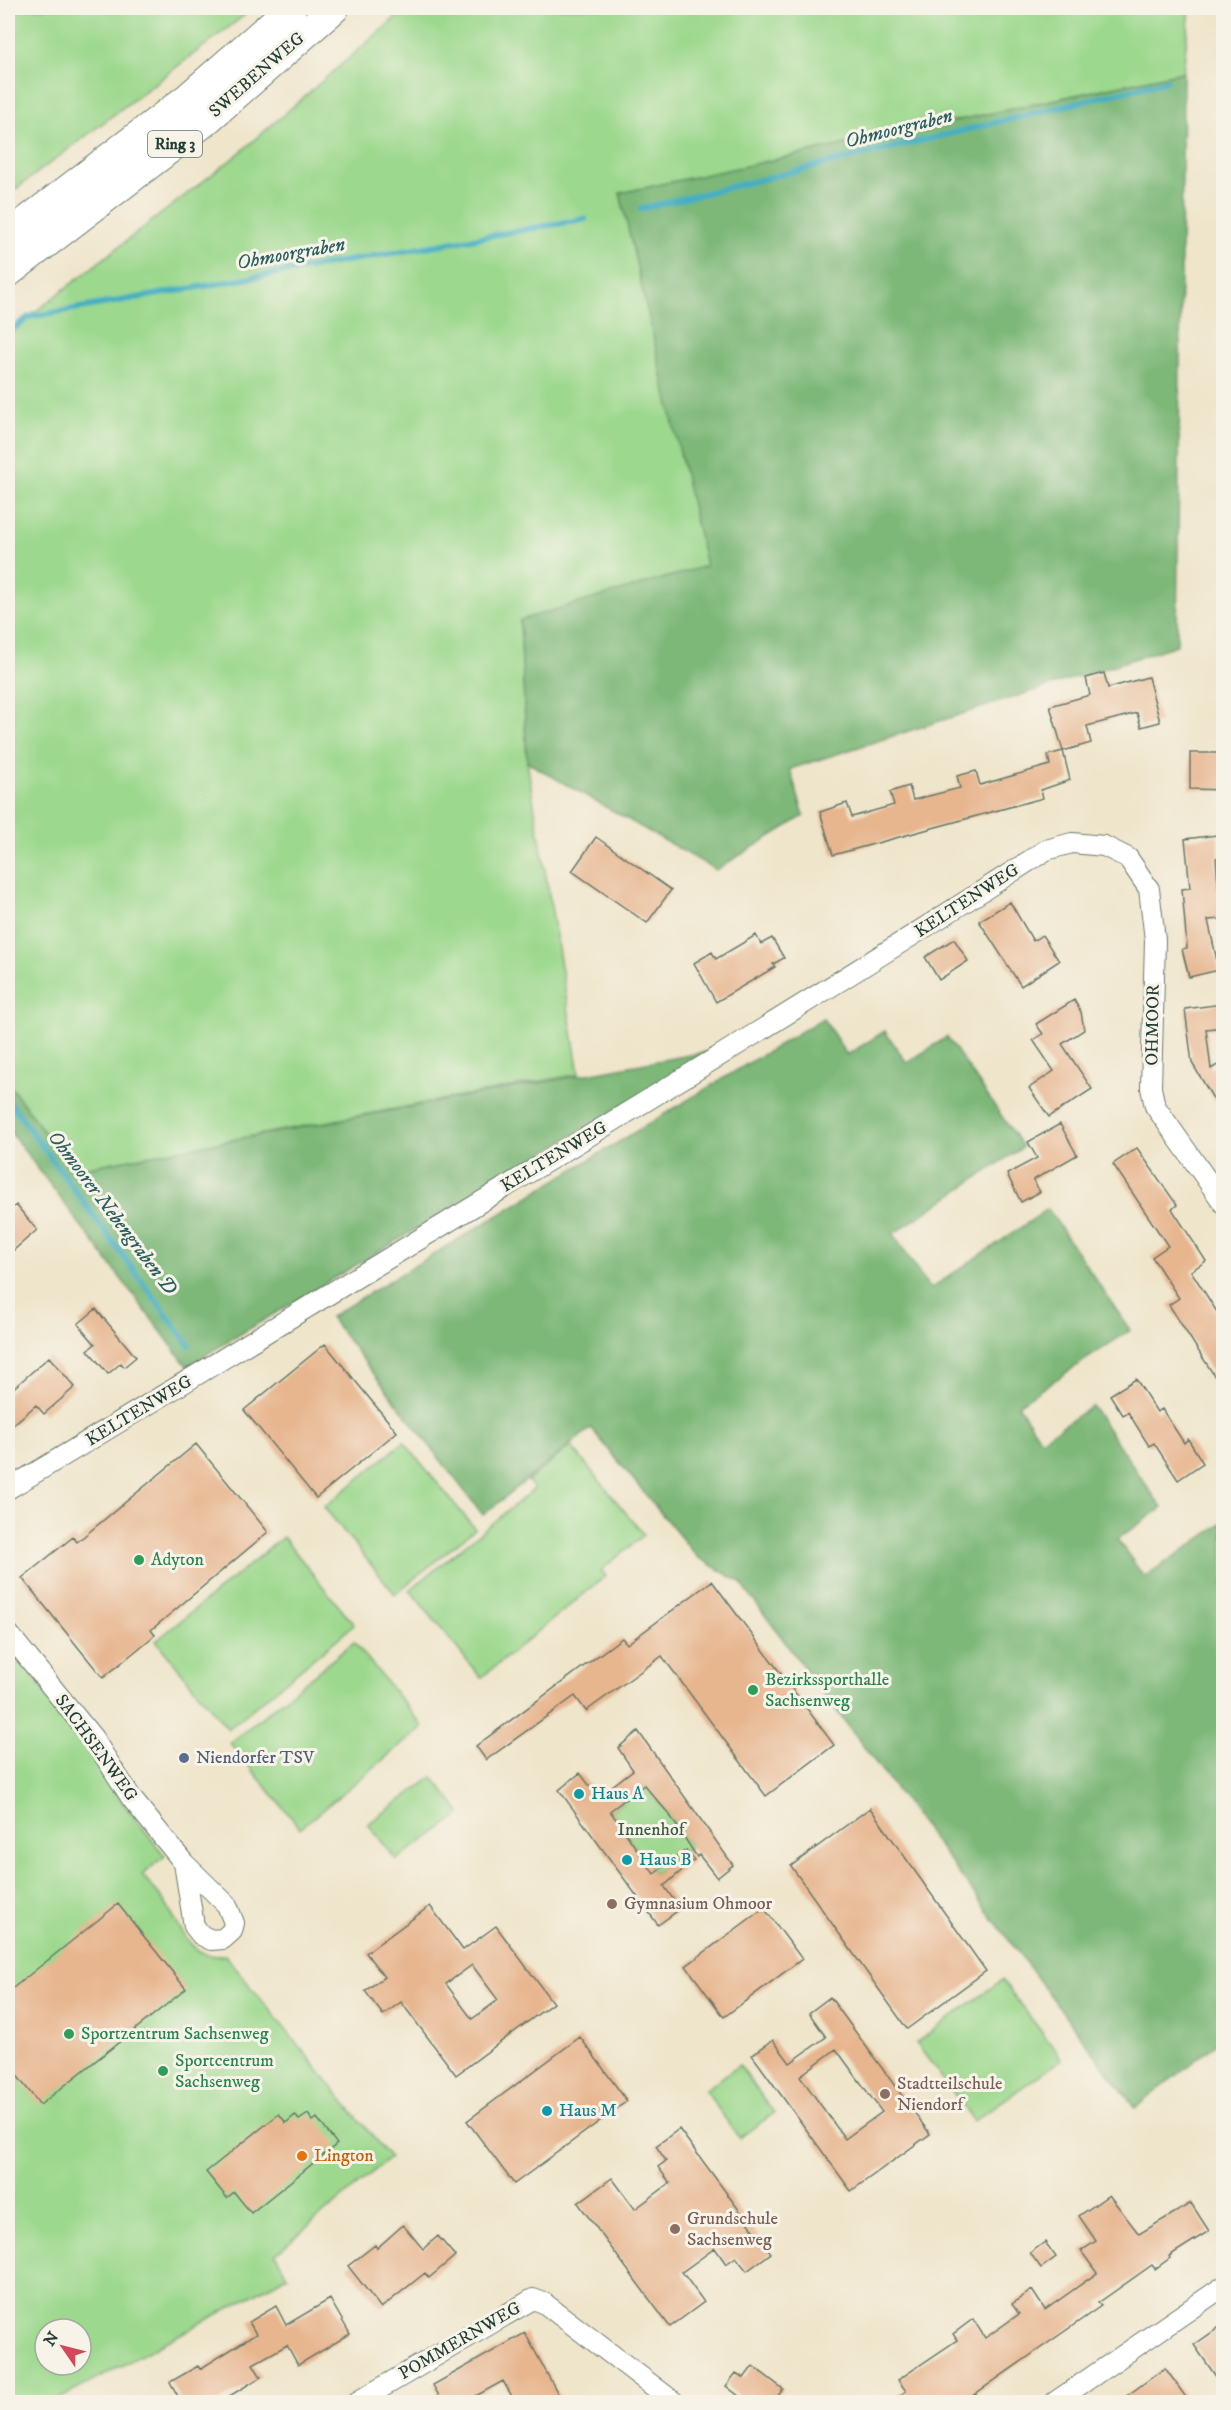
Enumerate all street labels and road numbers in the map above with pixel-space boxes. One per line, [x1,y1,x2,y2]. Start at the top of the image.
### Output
street label: SWEBENWEG [205,27,310,122]
road number: Ring 3 [148,131,202,157]
street label: KELTENWEG [911,859,1024,943]
street label: OHMOOR [1141,984,1165,1066]
street label: KELTENWEG [497,1116,611,1197]
street label: KELTENWEG [82,1370,196,1451]
street label: SACHSENWEG [50,1690,142,1806]
street label: POMMERNWEG [395,2297,525,2385]

